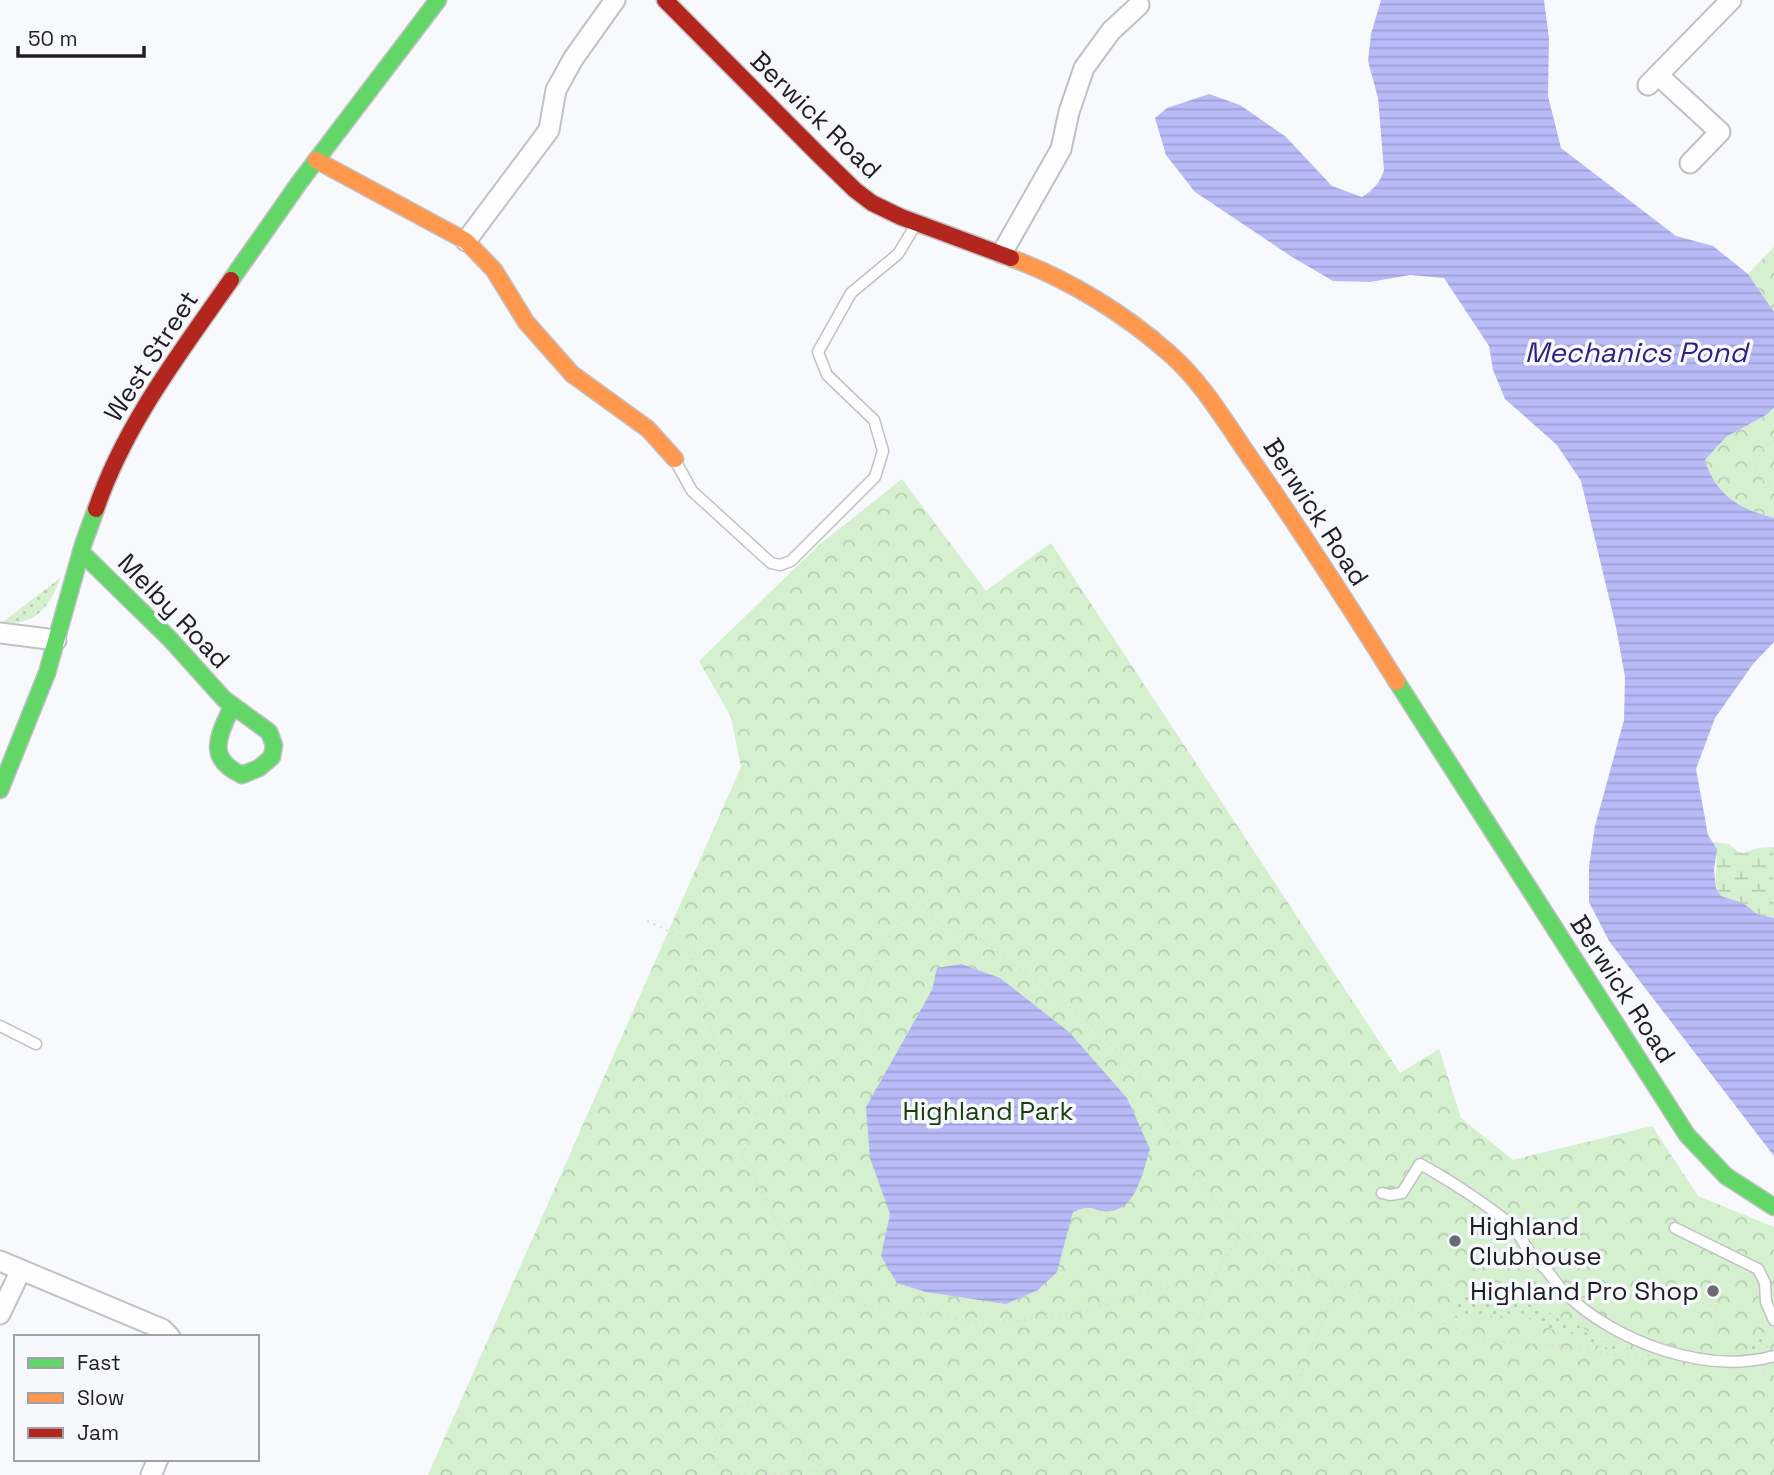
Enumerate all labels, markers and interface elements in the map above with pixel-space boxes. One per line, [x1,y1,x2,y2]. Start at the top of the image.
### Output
scale bar [18,14,144,58]
text: 50 m [28,25,78,52]
street label: Berwick Road [743,44,889,186]
street label: West Street [96,284,206,428]
water label: Mechanics Pond [1525,334,1750,370]
street label: Berwick Road [1256,432,1376,592]
street label: Melby Road [111,546,237,676]
street label: Berwick Road [1563,909,1683,1069]
park label: Highland Park [903,1094,1073,1128]
place label: Highland Clubhouse [1469,1209,1602,1273]
marker: Highland Clubhouse [1447,1233,1463,1249]
place label: Highland Pro Shop [1470,1274,1699,1308]
marker: Highland Pro Shop [1705,1283,1721,1299]
legend [14,1335,259,1461]
text: Fast [77,1349,121,1376]
text: Slow [77,1384,125,1411]
text: Jam [77,1419,119,1446]

